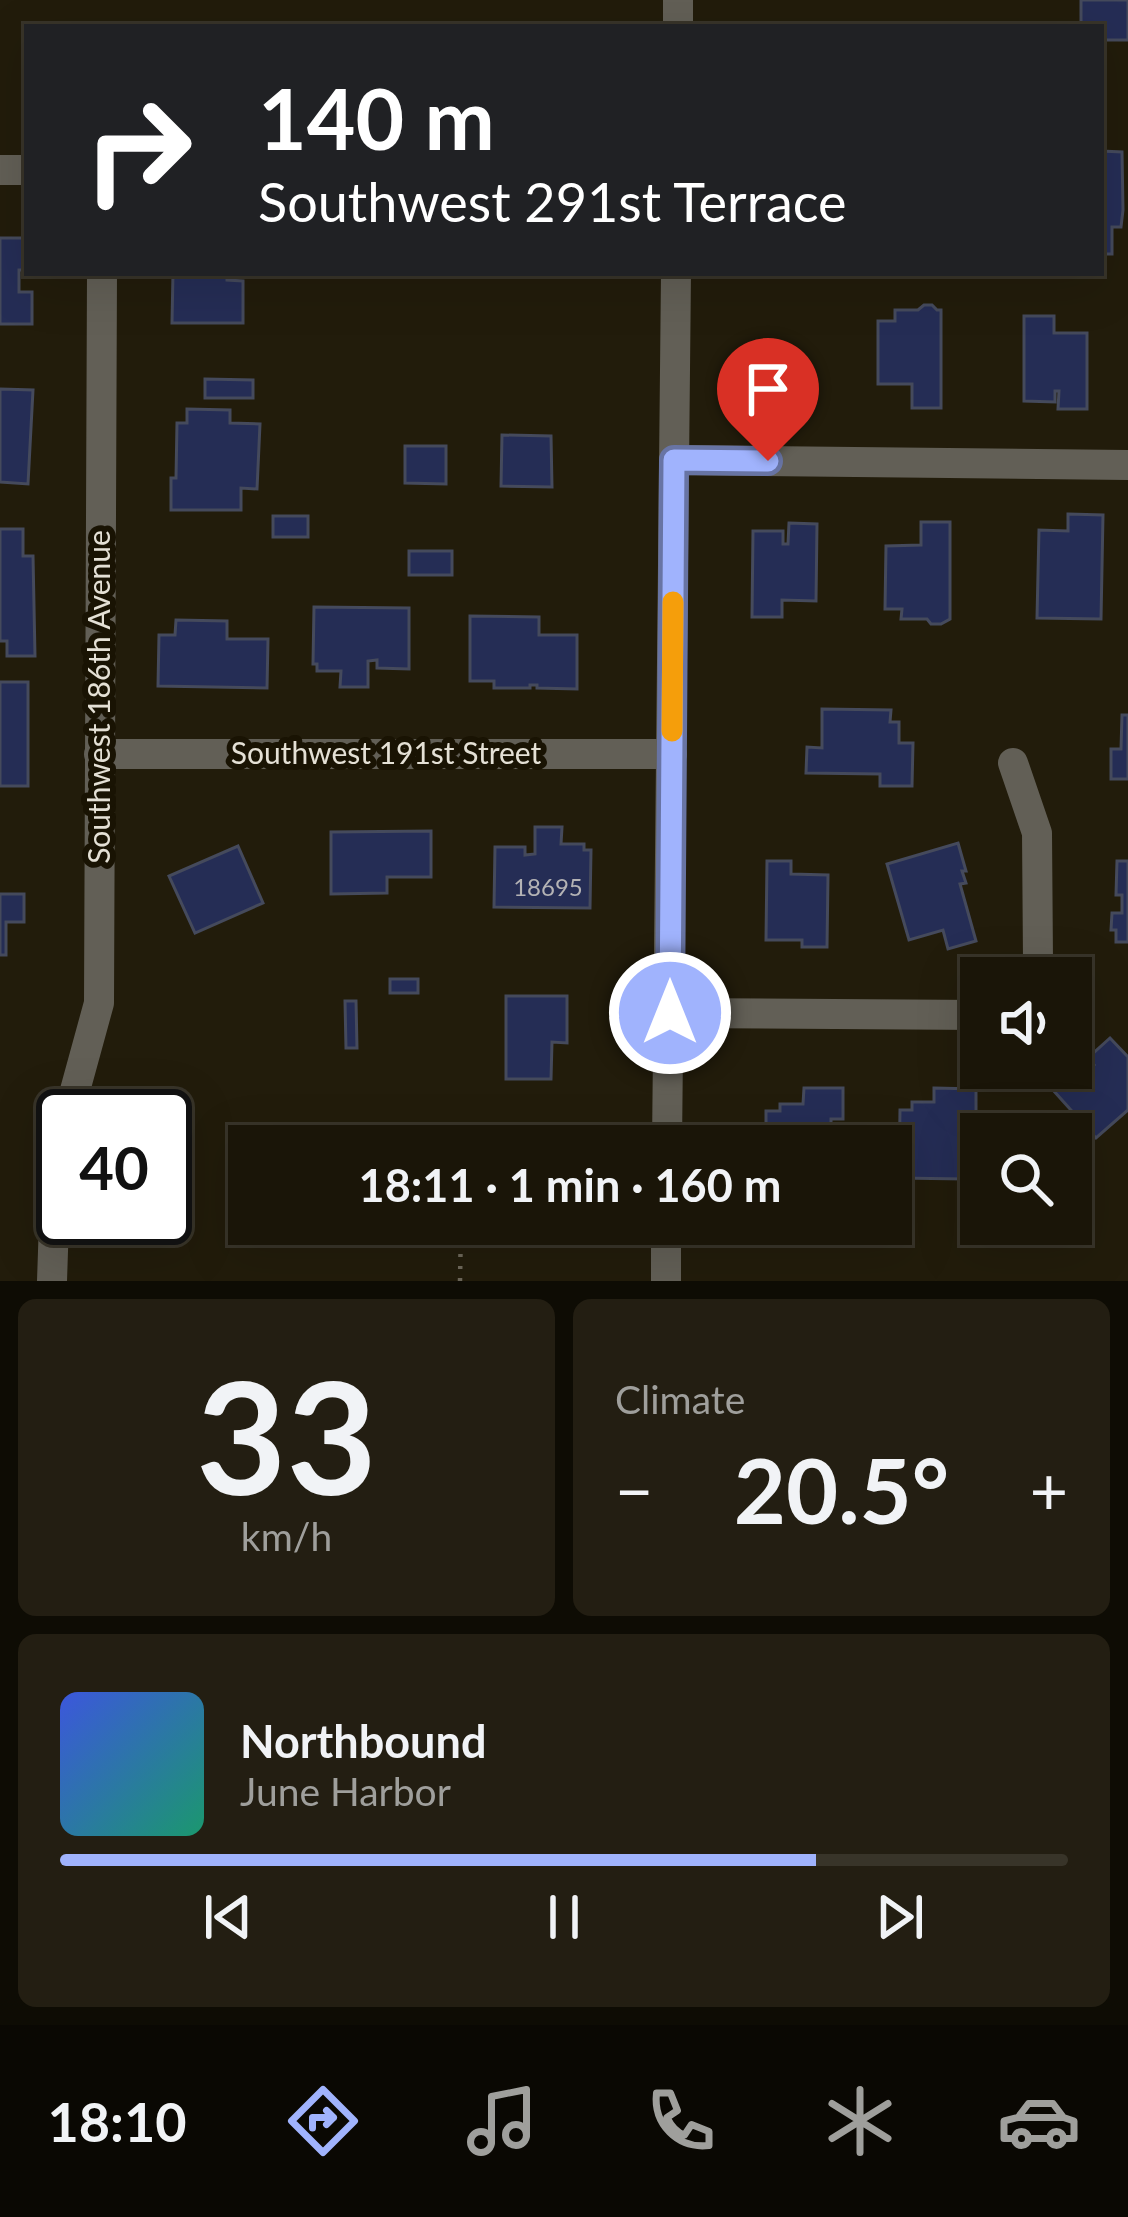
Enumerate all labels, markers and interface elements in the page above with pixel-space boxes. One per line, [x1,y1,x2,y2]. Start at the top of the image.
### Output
text: 140 m [258,67,495,168]
icon: right [60,72,216,228]
text: Southwest 291st Terrace [258,169,847,234]
pin [717,338,819,461]
icon: arrive [735,356,801,422]
street label: Southwest 186th Avenue [80,530,116,864]
street label: Southwest 191st Street [231,734,542,770]
house number: 18695 [513,872,583,901]
position arrow [607,950,733,1076]
map controls [960,957,1092,1245]
button: sound [960,957,1092,1089]
speed limit sign: 40 [36,1089,192,1245]
button: search [960,1113,1092,1245]
text: 18:11 · 1 min · 160 m [359,1158,781,1212]
text: 33 [196,1341,377,1528]
text: Climate [615,1376,745,1422]
text: 20.5° [734,1435,949,1543]
text: − [615,1450,653,1529]
text: + [1030,1450,1068,1529]
text: km/h [241,1513,332,1559]
text: Northbound [240,1714,486,1768]
text: June Harbor [240,1768,451,1814]
icon: previous [195,1884,261,1950]
icon: pause [531,1884,597,1950]
icon: next [867,1884,933,1950]
icon: directions [281,2079,365,2163]
icon: music [460,2079,544,2163]
icon: phone [639,2079,723,2163]
icon: climate [818,2079,902,2163]
icon: car [997,2079,1081,2163]
text: 18:10 [47,2089,187,2154]

